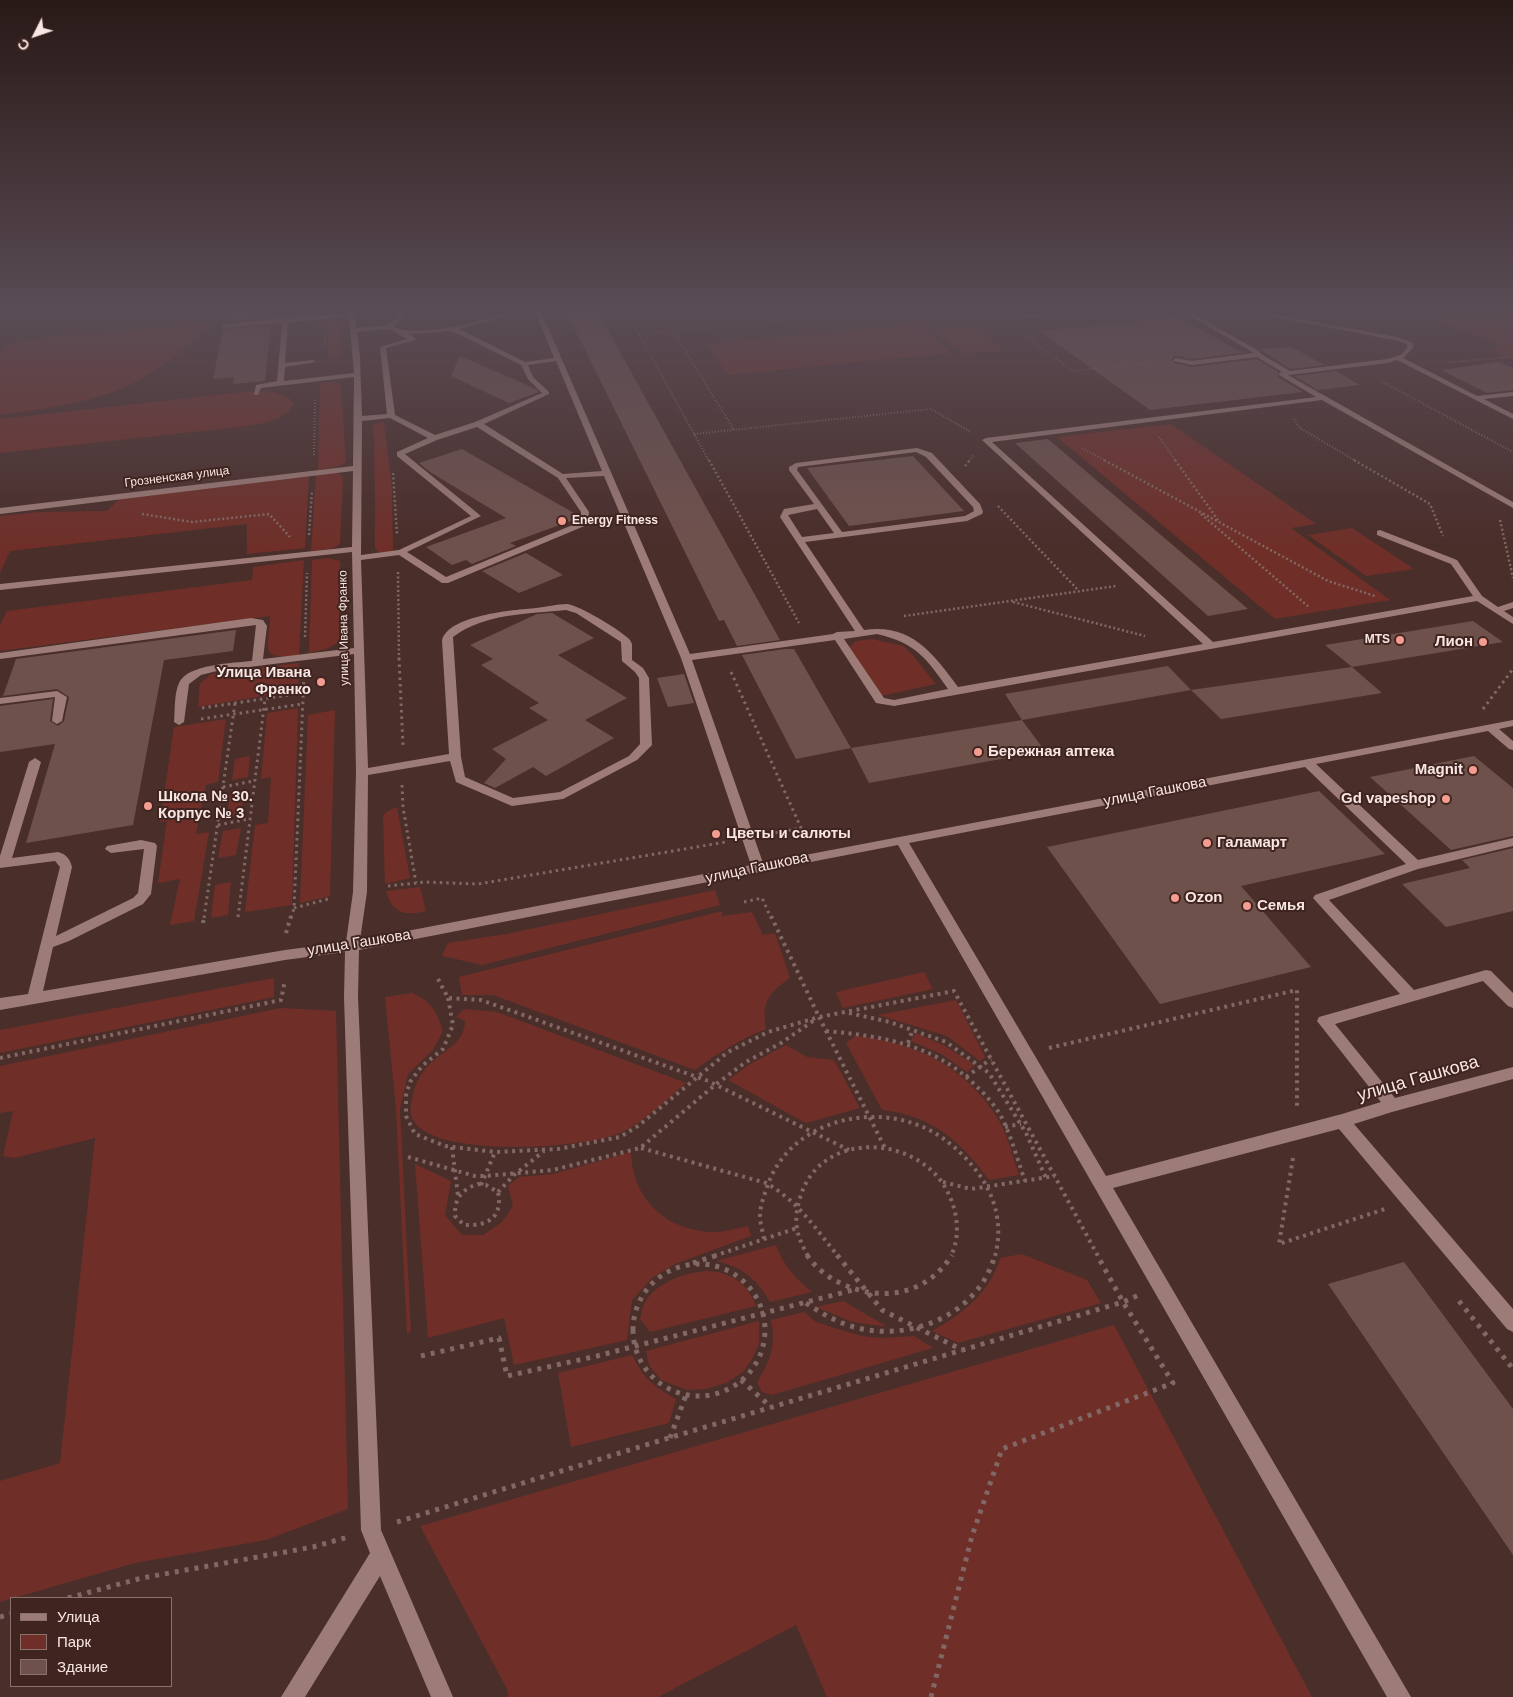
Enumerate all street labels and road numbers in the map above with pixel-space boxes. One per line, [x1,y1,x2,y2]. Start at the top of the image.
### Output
street label: Грозненская улица [124,463,230,491]
street label: улица Ивана Франко [336,570,352,686]
street label: улица Гашкова [1102,773,1208,811]
street label: улица Гашкова [704,848,810,888]
street label: улица Гашкова [306,926,412,960]
street label: улица Гашкова [1355,1051,1481,1107]

